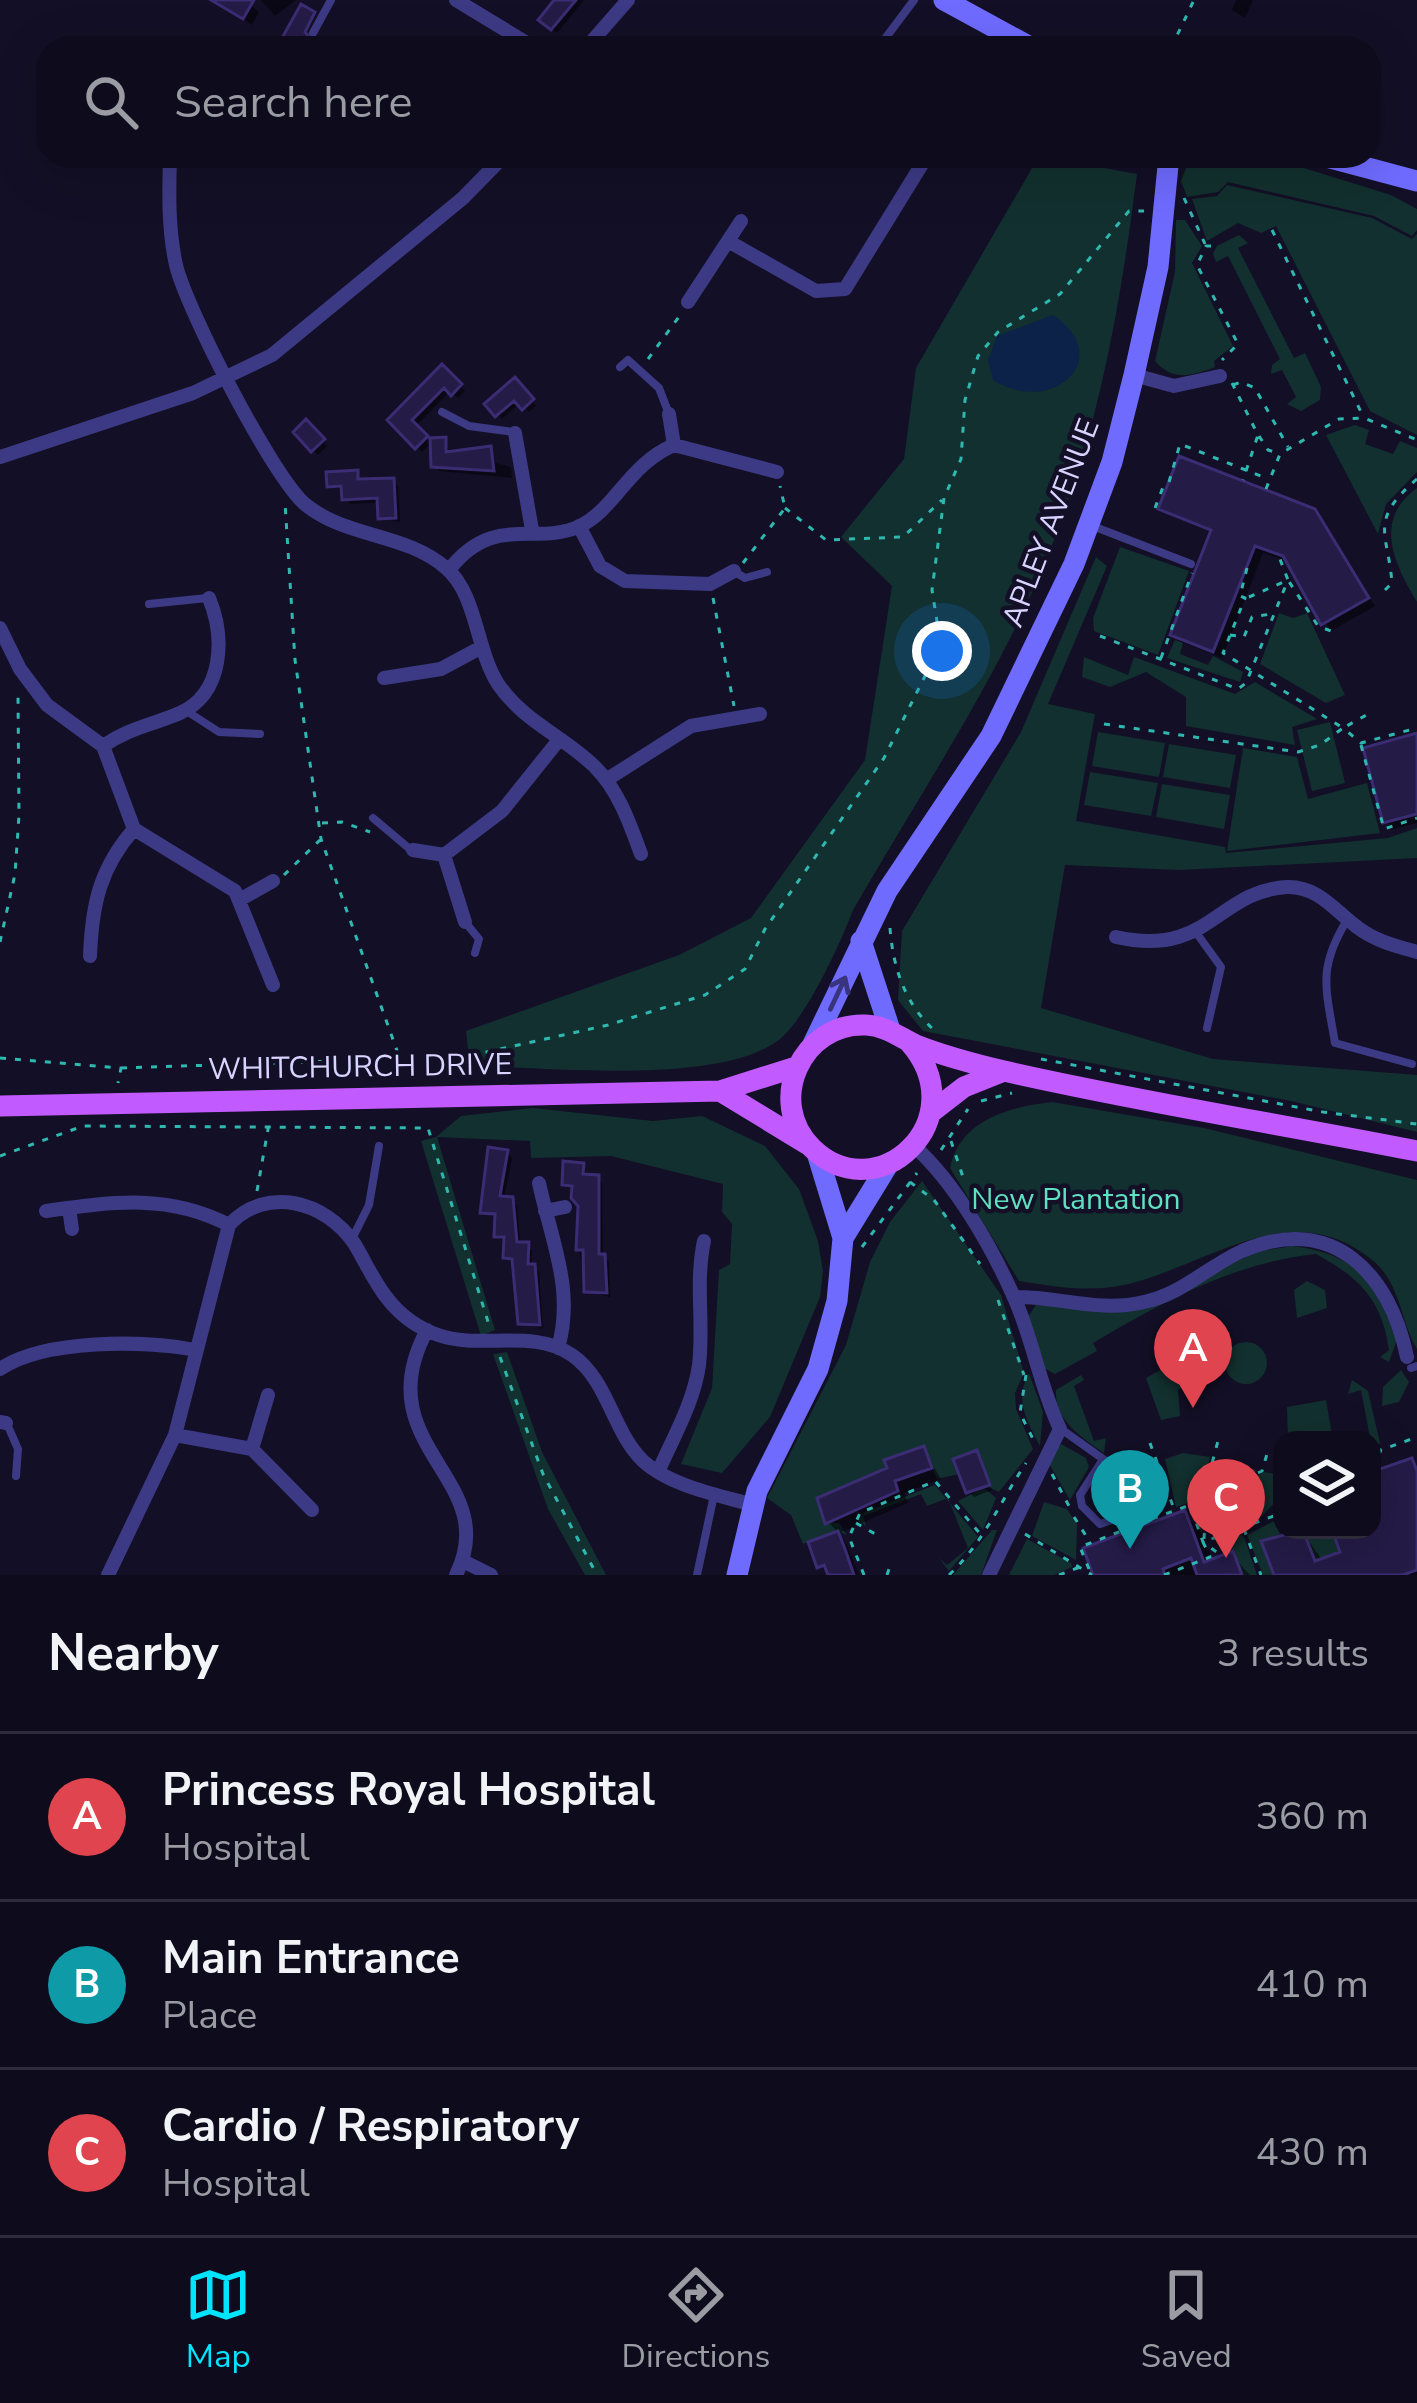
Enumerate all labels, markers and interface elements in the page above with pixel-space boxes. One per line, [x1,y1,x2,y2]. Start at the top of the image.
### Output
search box [36,36,1381,168]
icon: search [78,69,144,135]
text: Search here [174,72,413,133]
street label: APLEY AVENUE [992,413,1110,633]
your location [912,621,972,681]
one-way arrow [828,975,850,1011]
street label: WHITCHURCH DRIVE [208,1044,512,1090]
park label: New Plantation [971,1179,1181,1220]
pin: A [1154,1309,1232,1408]
map controls [1273,1431,1381,1539]
button: layers [1273,1431,1381,1539]
pin: B [1091,1450,1169,1549]
pin: C [1187,1459,1265,1558]
text: Nearby [48,1618,219,1688]
text: 3 results [1217,1627,1369,1680]
text: Princess Royal Hospital [162,1760,655,1821]
text: A [72,1790,102,1843]
text: 360 m [1255,1790,1369,1843]
text: Hospital [162,1821,310,1874]
text: Main Entrance [162,1928,460,1989]
text: B [74,1958,100,2011]
text: 410 m [1255,1958,1369,2011]
text: Place [162,1989,257,2042]
text: Cardio / Respiratory [162,2096,579,2157]
text: C [74,2126,100,2179]
text: 430 m [1255,2126,1369,2179]
text: Hospital [162,2157,310,2210]
tab: Map [185,2262,251,2379]
tab: Directions [622,2262,770,2379]
tab: Saved [1141,2262,1232,2379]

